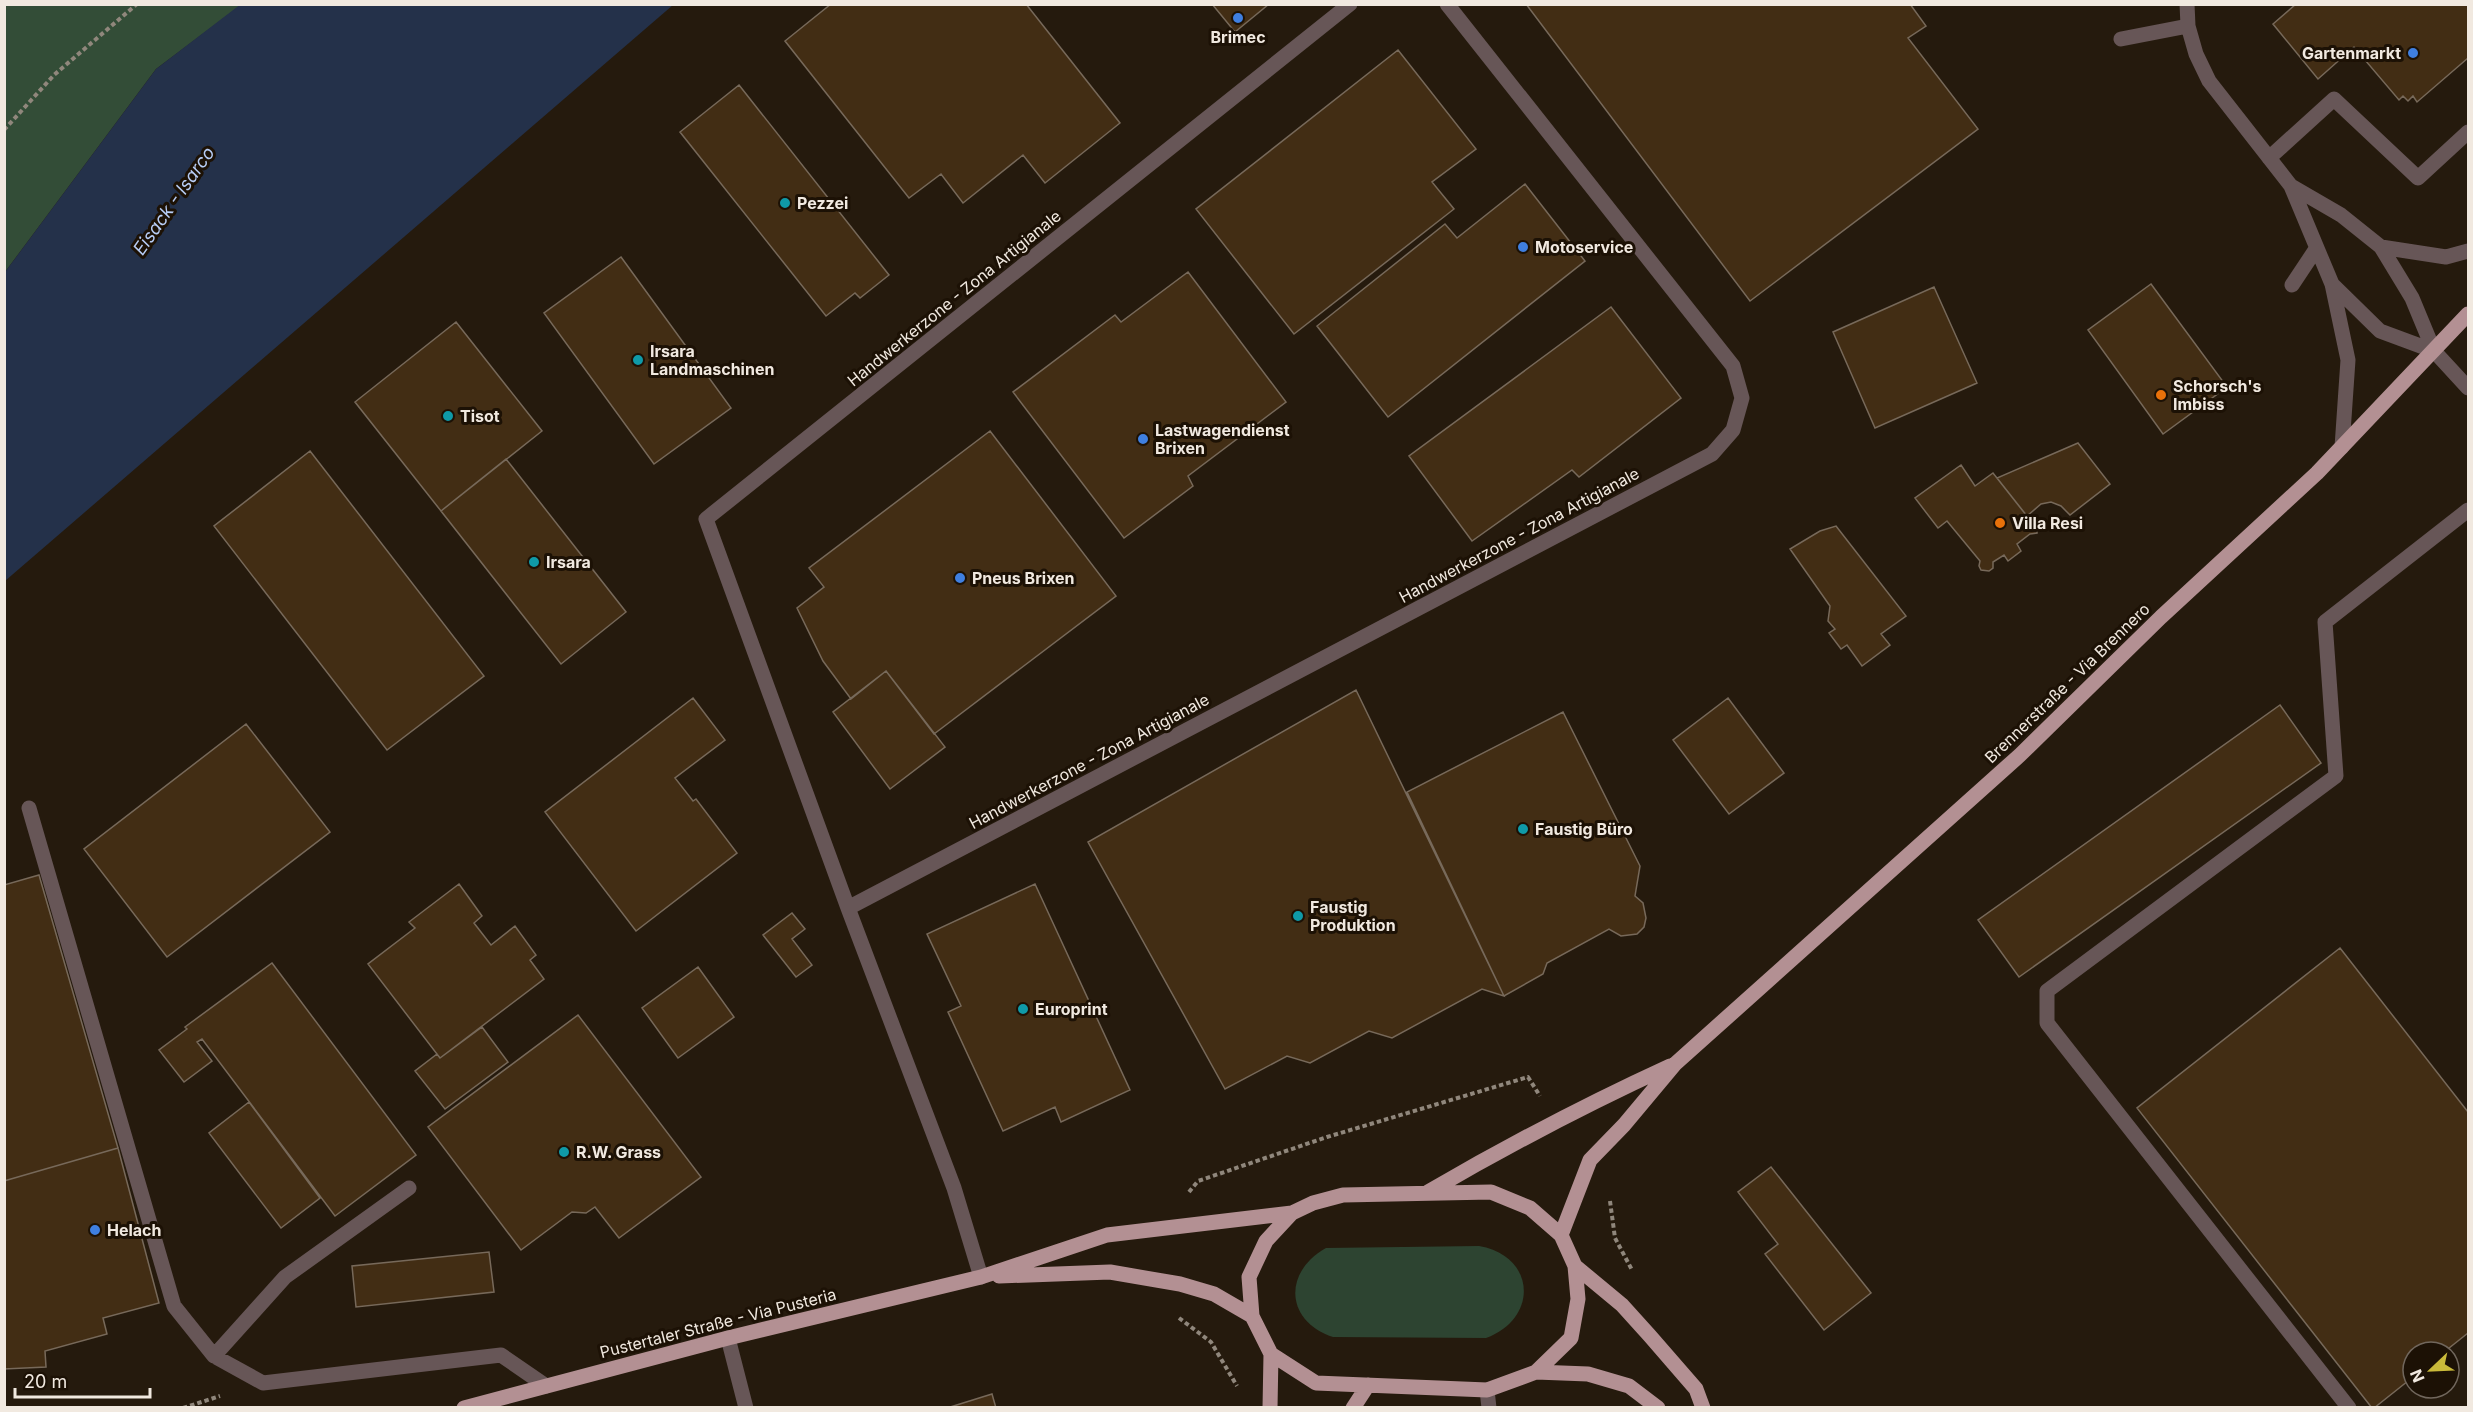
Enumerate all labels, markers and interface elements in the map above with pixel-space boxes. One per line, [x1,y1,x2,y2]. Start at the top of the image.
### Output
marker: Brimec [1231,11,1245,25]
place label: Brimec [1210,27,1266,47]
place label: Gartenmarkt [2302,43,2401,63]
marker: Gartenmarkt [2406,46,2420,60]
water label: Eisack - Isarco [128,143,219,259]
place label: Pezzei [797,193,848,213]
marker: Pezzei [778,196,792,210]
street label: Handwerkerzone - Zona Artigianale [843,206,1065,390]
place label: Motoservice [1535,237,1633,257]
marker: Motoservice [1516,240,1530,254]
place label: Irsara Landmaschinen [650,341,774,379]
marker: Irsara Landmaschinen [631,353,645,367]
place label: Schorsch's Imbiss [2173,376,2261,414]
marker: Schorsch's Imbiss [2154,388,2168,402]
place label: Tisot [460,406,500,426]
marker: Tisot [441,409,455,423]
place label: Lastwagendienst Brixen [1155,420,1290,458]
marker: Lastwagendienst Brixen [1136,432,1150,446]
street label: Handwerkerzone - Zona Artigianale [1396,463,1642,607]
place label: Villa Resi [2012,513,2083,533]
marker: Villa Resi [1993,516,2007,530]
place label: Irsara [546,552,591,572]
marker: Irsara [527,555,541,569]
place label: Pneus Brixen [972,568,1075,588]
marker: Pneus Brixen [953,571,967,585]
street label: Brennerstraße - Via Brennero [1980,599,2154,767]
street label: Handwerkerzone - Zona Artigianale [966,689,1212,833]
place label: Faustig Büro [1535,819,1633,839]
marker: Faustig Büro [1516,822,1530,836]
place label: Faustig Produktion [1310,897,1396,935]
marker: Faustig Produktion [1291,909,1305,923]
place label: Europrint [1035,999,1108,1019]
marker: Europrint [1016,1002,1030,1016]
place label: R.W. Grass [576,1142,661,1162]
marker: R.W. Grass [557,1145,571,1159]
place label: Helach [107,1220,161,1240]
marker: Helach [88,1223,102,1237]
street label: Pustertaler Straße - Via Pusteria [598,1284,838,1362]
north arrow [2401,1340,2461,1400]
scale bar [15,1361,150,1399]
text: N [2406,1366,2429,1385]
text: 20 m [24,1371,67,1392]

